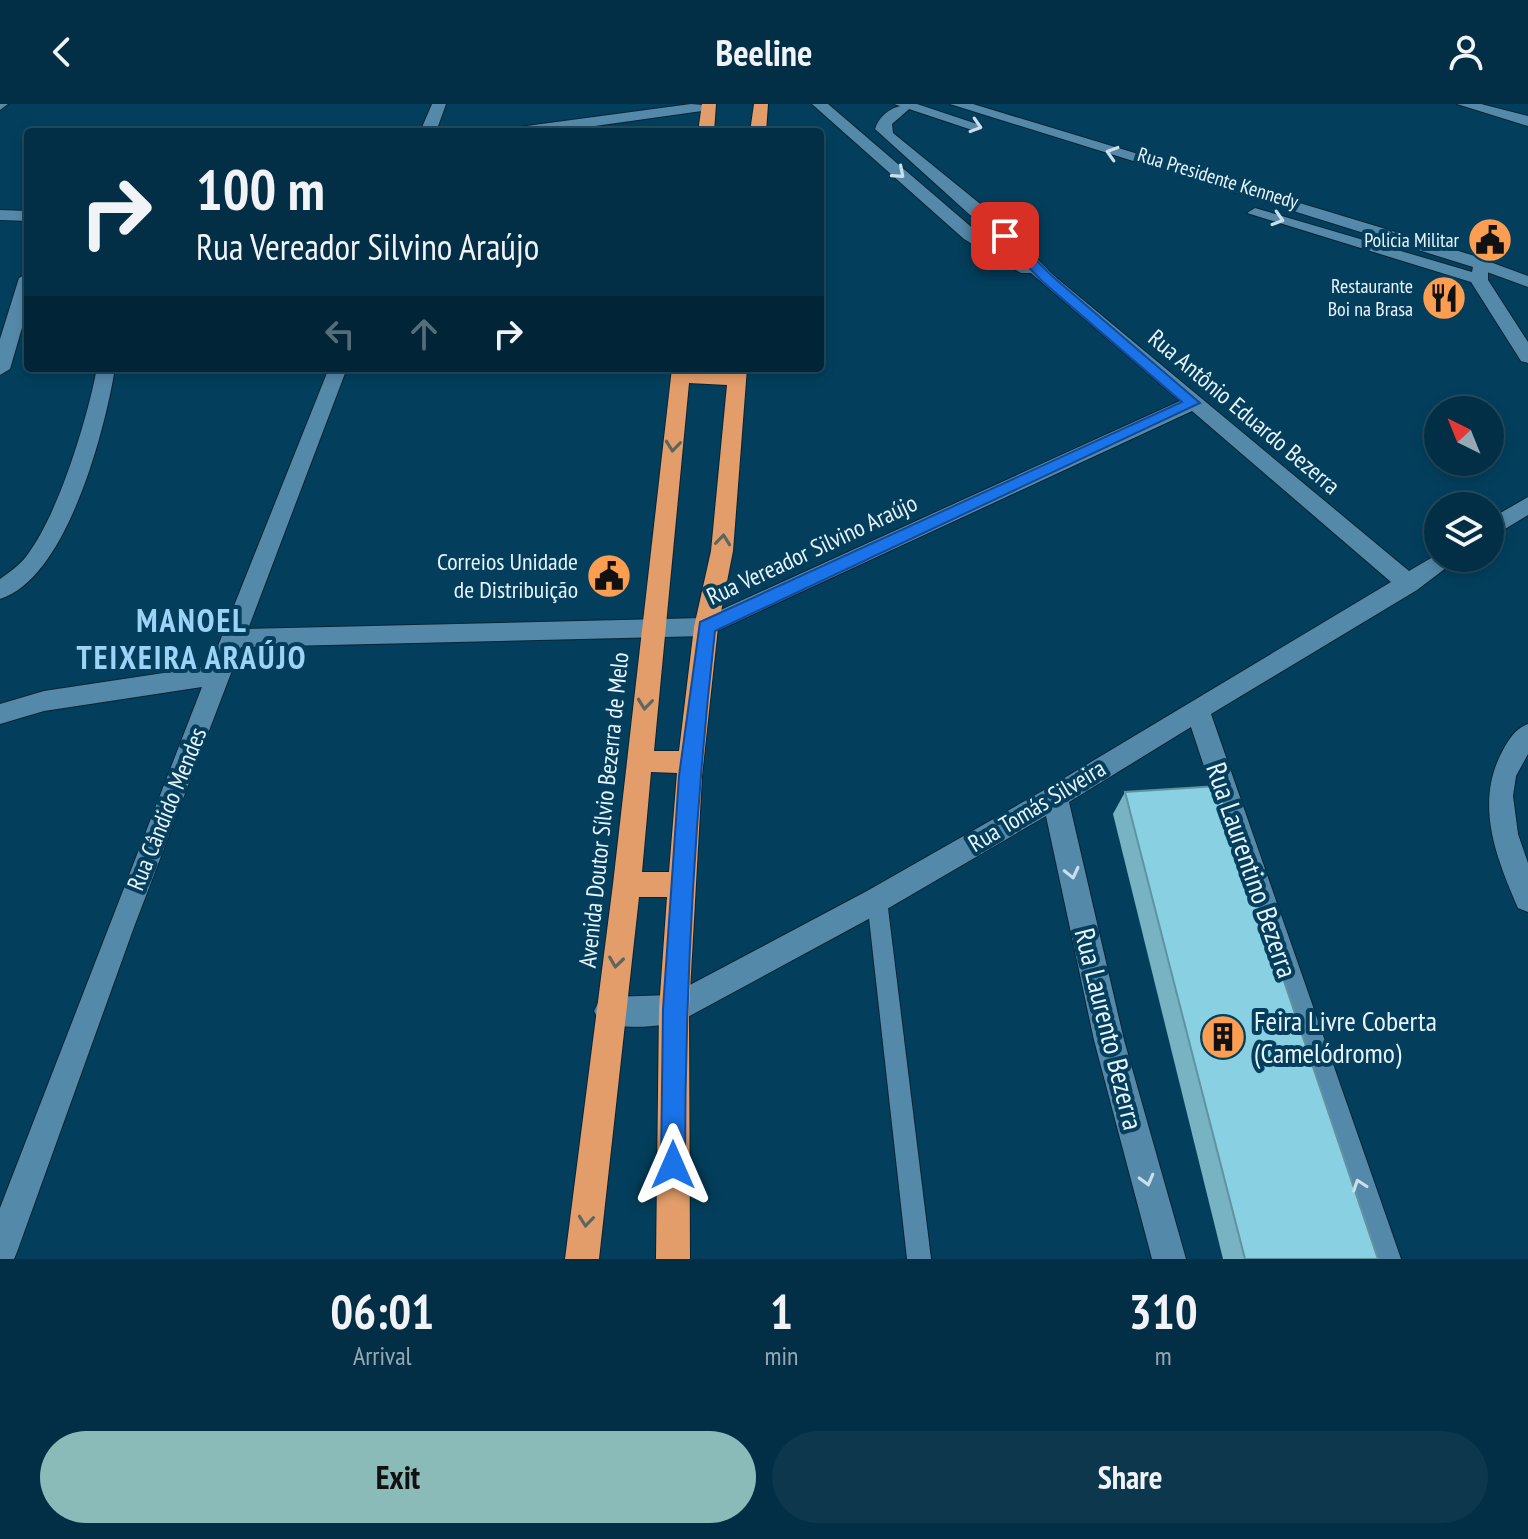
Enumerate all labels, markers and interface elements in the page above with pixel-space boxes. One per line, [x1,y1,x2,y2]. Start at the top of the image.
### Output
text: Beeline [716,29,812,76]
icon: back [40,30,84,74]
icon: person [1444,30,1488,74]
one-way arrow [968,117,982,133]
street label: Rua Presidente Kennedy [1134,141,1302,215]
one-way arrow [1106,146,1120,162]
text: 100 m [196,153,325,225]
icon: right [64,160,168,264]
one-way arrow [889,163,904,177]
pin [971,202,1039,270]
one-way arrow [1270,210,1284,226]
icon: arrive [983,214,1027,258]
public building icon: Policia Militar [1466,216,1514,264]
text: Rua Vereador Silvino Araújo [196,223,539,270]
place label: Policia Militar [1364,227,1460,253]
place label: Restaurante Boi na Brasa [1328,273,1413,322]
restaurant icon: Restaurante Boi na Brasa [1420,274,1468,322]
icon: left [318,312,362,356]
icon: ahead [402,312,446,356]
icon: right [486,312,530,356]
street label: Rua Antônio Eduardo Bezerra [1142,322,1347,501]
north arrow [1424,396,1504,476]
map controls [1424,396,1504,572]
one-way arrow [664,439,681,452]
street label: Rua Vereador Silvino Araújo [702,487,922,612]
button: layers [1424,492,1504,572]
one-way arrow [714,533,731,546]
place label: Correios Unidade de Distribuição [437,546,578,605]
public building icon: Correios Unidade de Distribuição [585,552,633,600]
district label: MANOEL TEIXEIRA ARAÚJO [77,599,307,678]
street label: Avenida Doutor Sílvio Bezerra de Melo [572,651,635,969]
one-way arrow [636,698,653,711]
street label: Rua Cândido Mendes [120,723,213,895]
street label: Rua Tomás Silveira [962,752,1111,859]
street label: Rua Laurentino Bezerra [1198,757,1307,982]
one-way arrow [1062,866,1079,880]
street label: Rua Laurento Bezerra [1067,924,1152,1134]
one-way arrow [608,956,625,969]
place label: Feira Livre Coberta (Camelódromo) [1254,1002,1437,1071]
building icon: Feira Livre Coberta (Camelódromo) [1199,1013,1247,1061]
position arrow [631,1123,715,1207]
one-way arrow [1138,1173,1154,1187]
one-way arrow [1352,1179,1368,1193]
one-way arrow [578,1215,595,1228]
text: 06:01 [330,1280,434,1342]
text: 1 [770,1280,793,1342]
text: 310 [1129,1280,1198,1342]
text: Arrival [353,1339,412,1372]
text: min [764,1339,798,1372]
text: m [1155,1339,1172,1372]
button: Exit [40,1431,756,1523]
button: Share [772,1431,1488,1523]

